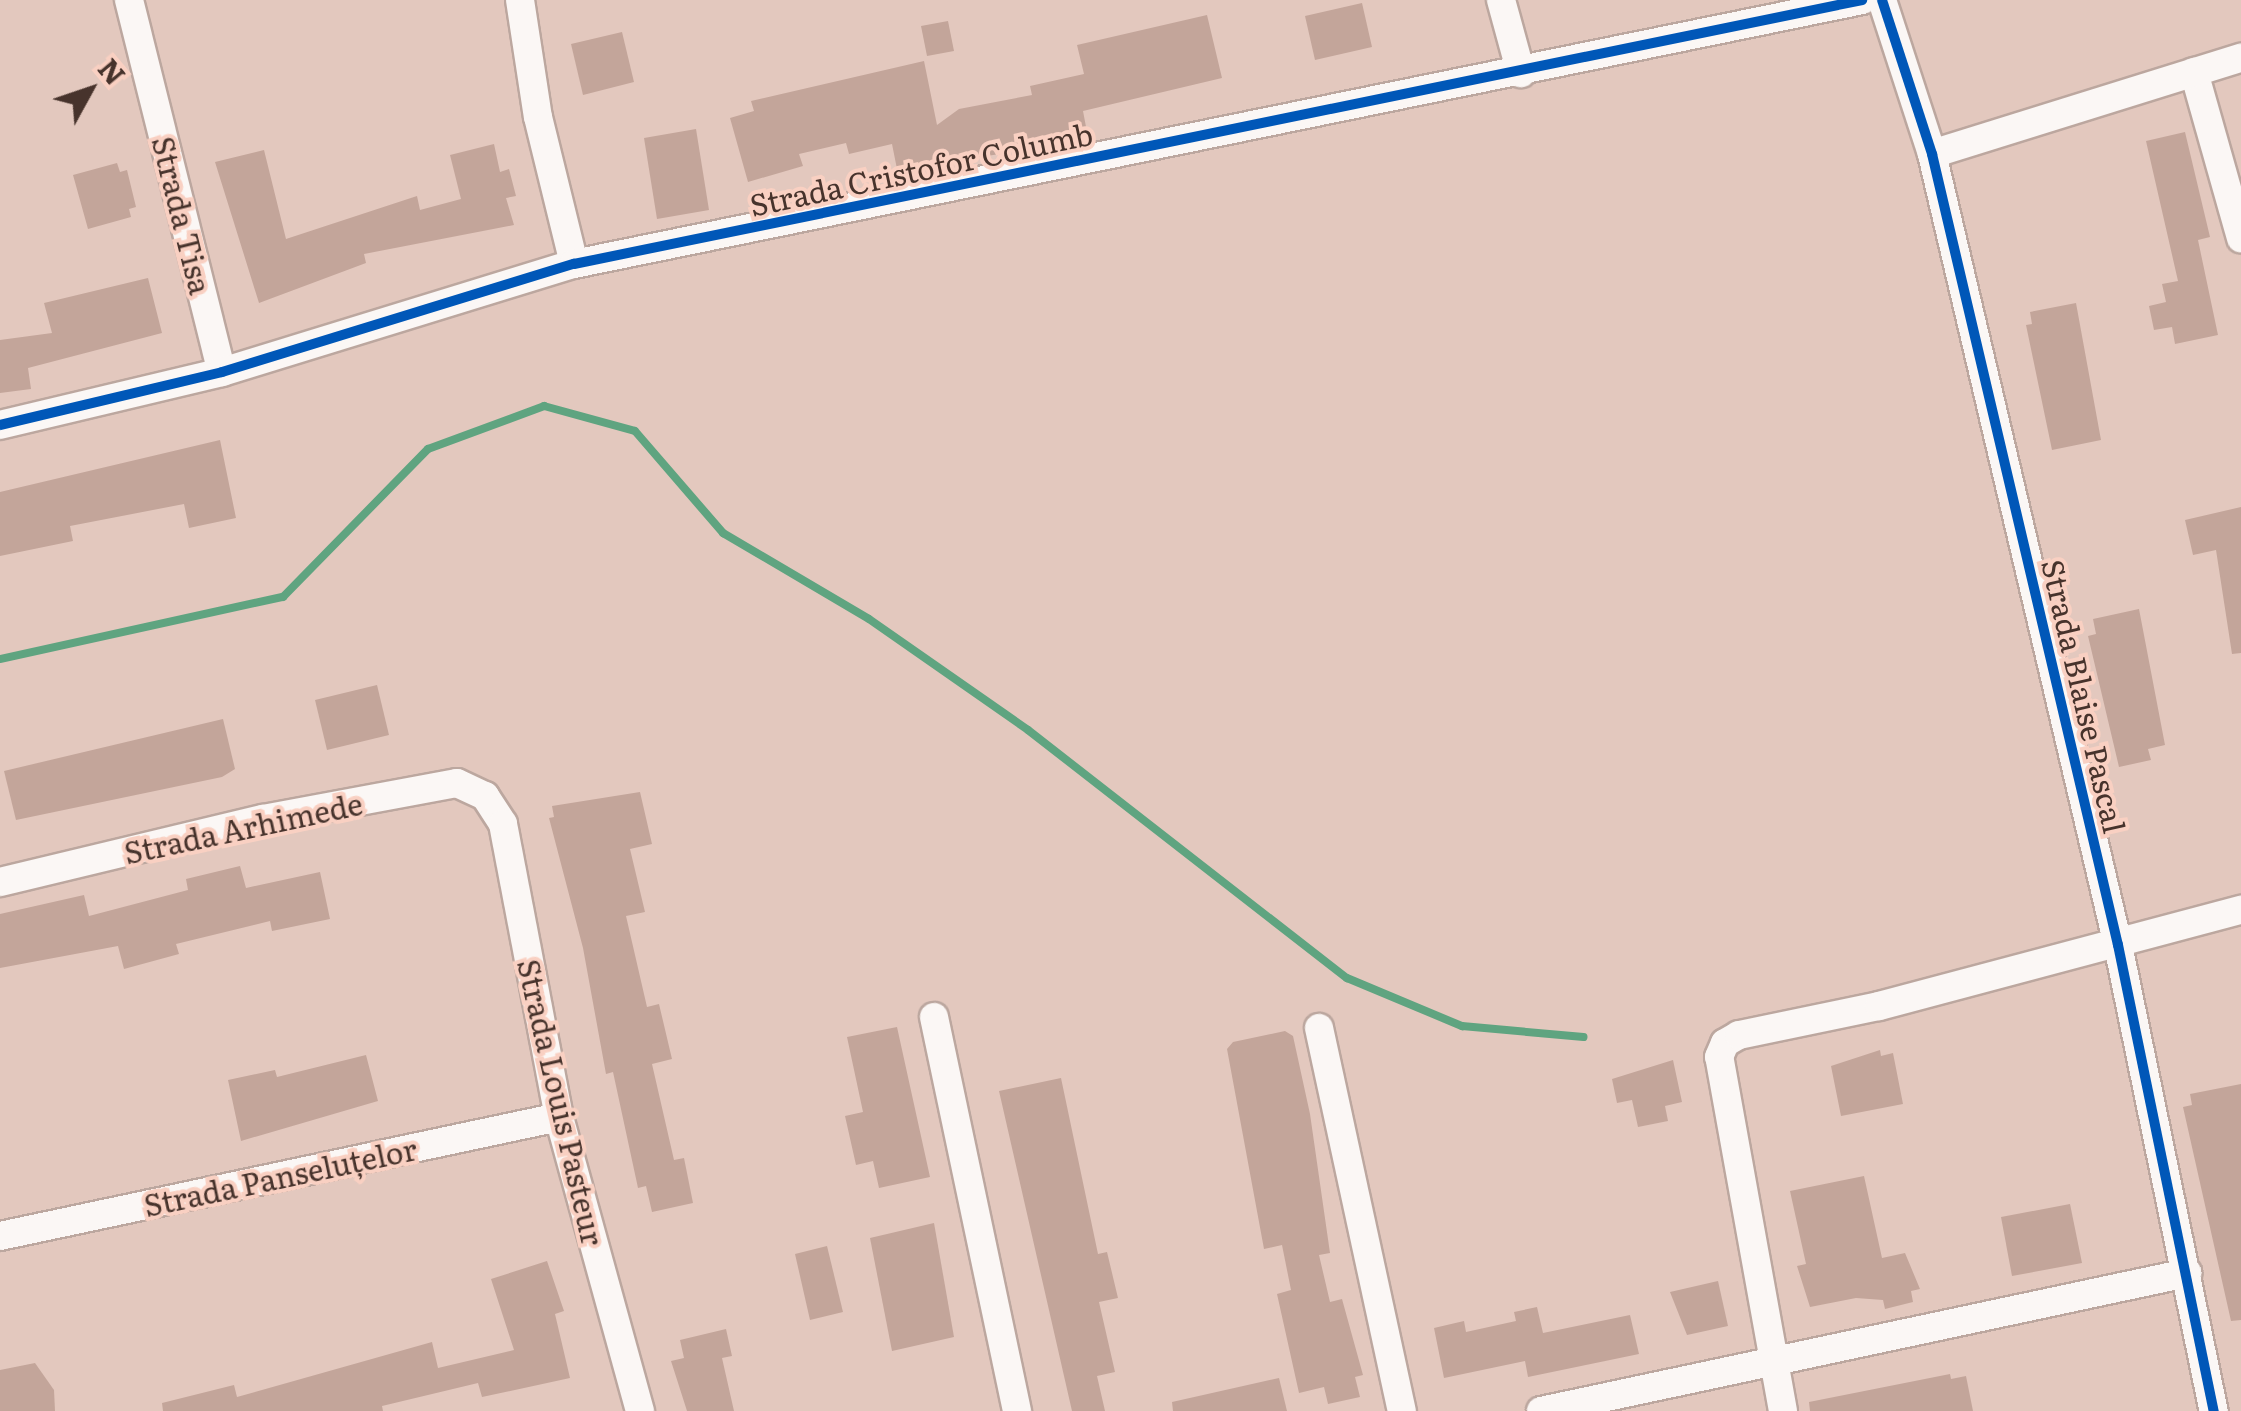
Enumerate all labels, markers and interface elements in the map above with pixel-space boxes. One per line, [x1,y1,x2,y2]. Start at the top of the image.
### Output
north arrow [40,40,140,140]
text: N [89,48,137,93]
street label: Strada Cristofor Columb [746,114,1096,222]
street label: Strada Tisa [146,132,220,298]
street label: Strada Blaise Pascal [2036,556,2134,836]
street label: Strada Arhimede [120,784,366,870]
street label: Strada Louis Pasteur [512,955,612,1249]
street label: Strada Panseluțelor [140,1129,420,1223]

